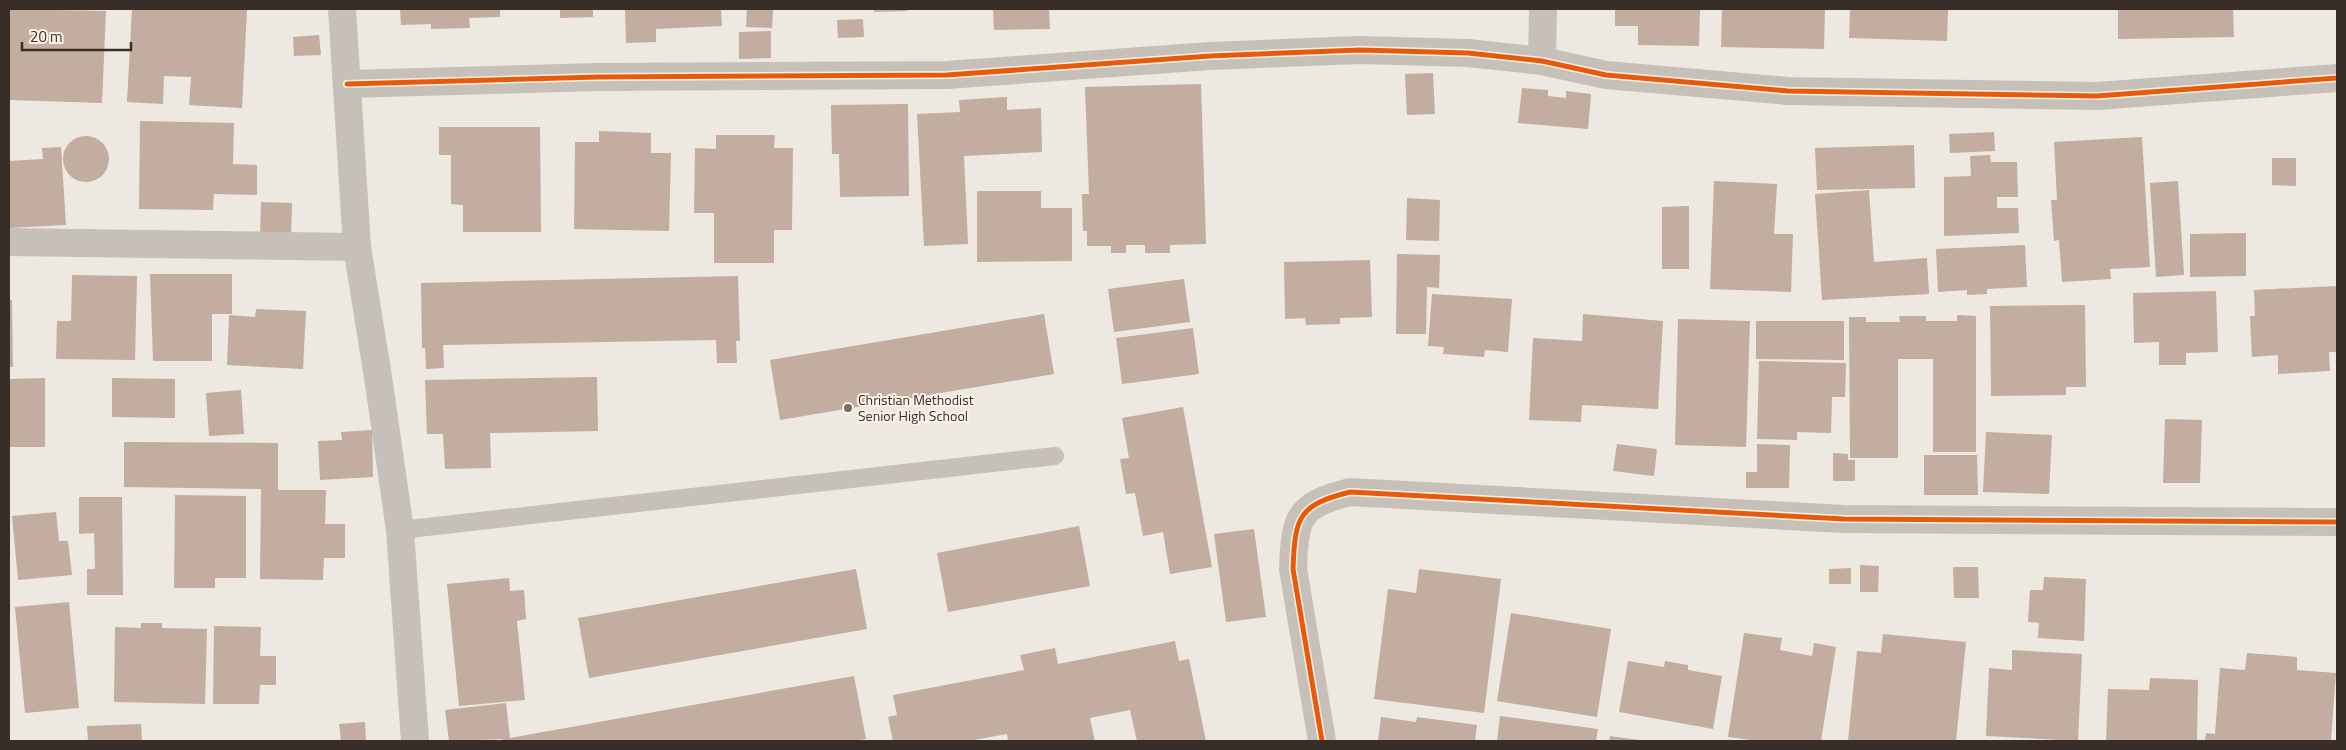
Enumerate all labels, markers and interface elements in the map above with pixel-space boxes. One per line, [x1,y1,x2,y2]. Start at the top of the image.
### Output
scale bar [22,20,131,52]
text: 20 m [30,25,63,48]
place label: Christian Methodist Senior High School [858,389,974,426]
marker: Christian Methodist Senior High School [842,402,854,414]

